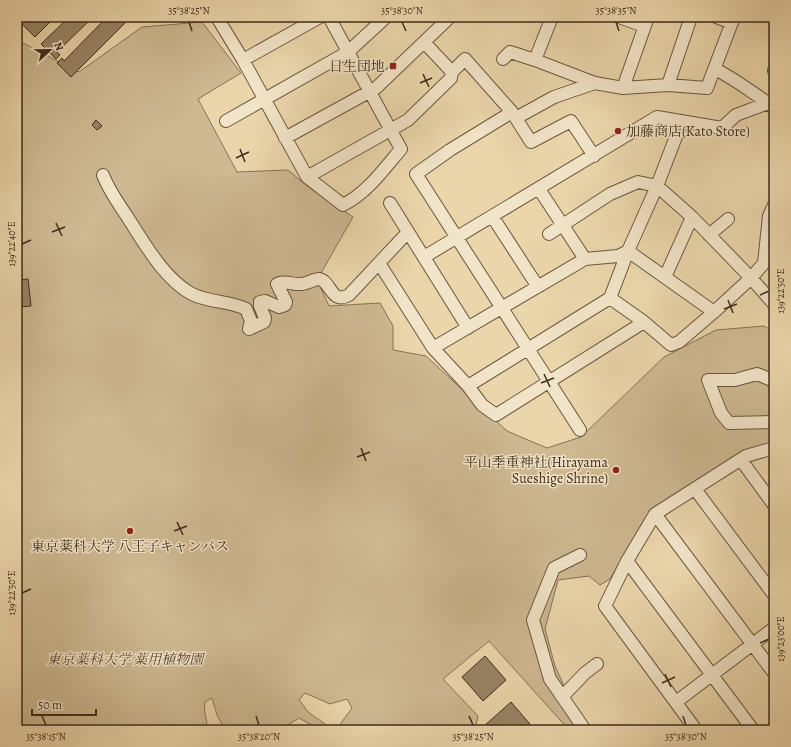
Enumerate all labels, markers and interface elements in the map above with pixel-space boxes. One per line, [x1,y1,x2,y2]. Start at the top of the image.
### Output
text: 35°38'25"N [168,4,210,17]
text: 35°38'30"N [381,4,423,17]
text: 35°38'35"N [596,4,636,17]
north arrow [30,30,70,70]
text: N [50,40,67,53]
place label: 日生団地 [329,57,385,76]
marker: 日生団地 [388,61,398,71]
place label: 加藤商店(Kato Store) [626,122,750,141]
marker: 加藤商店(Kato Store) [613,126,623,136]
text: 139°22'40"E [5,221,18,267]
text: 139°22'50"E [774,268,787,313]
place label: 平山季重神社(Hirayama Sueshige Shrine) [464,453,608,488]
marker: 平山季重神社(Hirayama Sueshige Shrine) [611,465,621,475]
marker: 東京薬科大学 八王子キャンパス [125,526,135,536]
place label: 東京薬科大学 八王子キャンパス [31,537,229,556]
text: 139°22'50"E [5,570,18,615]
text: 139°23'00"E [774,616,787,662]
park label: 東京薬科大学 薬用植物園 [47,650,205,669]
scale bar [32,691,96,717]
text: 50 m [38,697,62,713]
text: 35°38'15"N [26,730,66,743]
text: 35°38'20"N [238,730,280,743]
text: 35°38'25"N [452,730,494,743]
text: 35°38'30"N [665,730,707,743]

